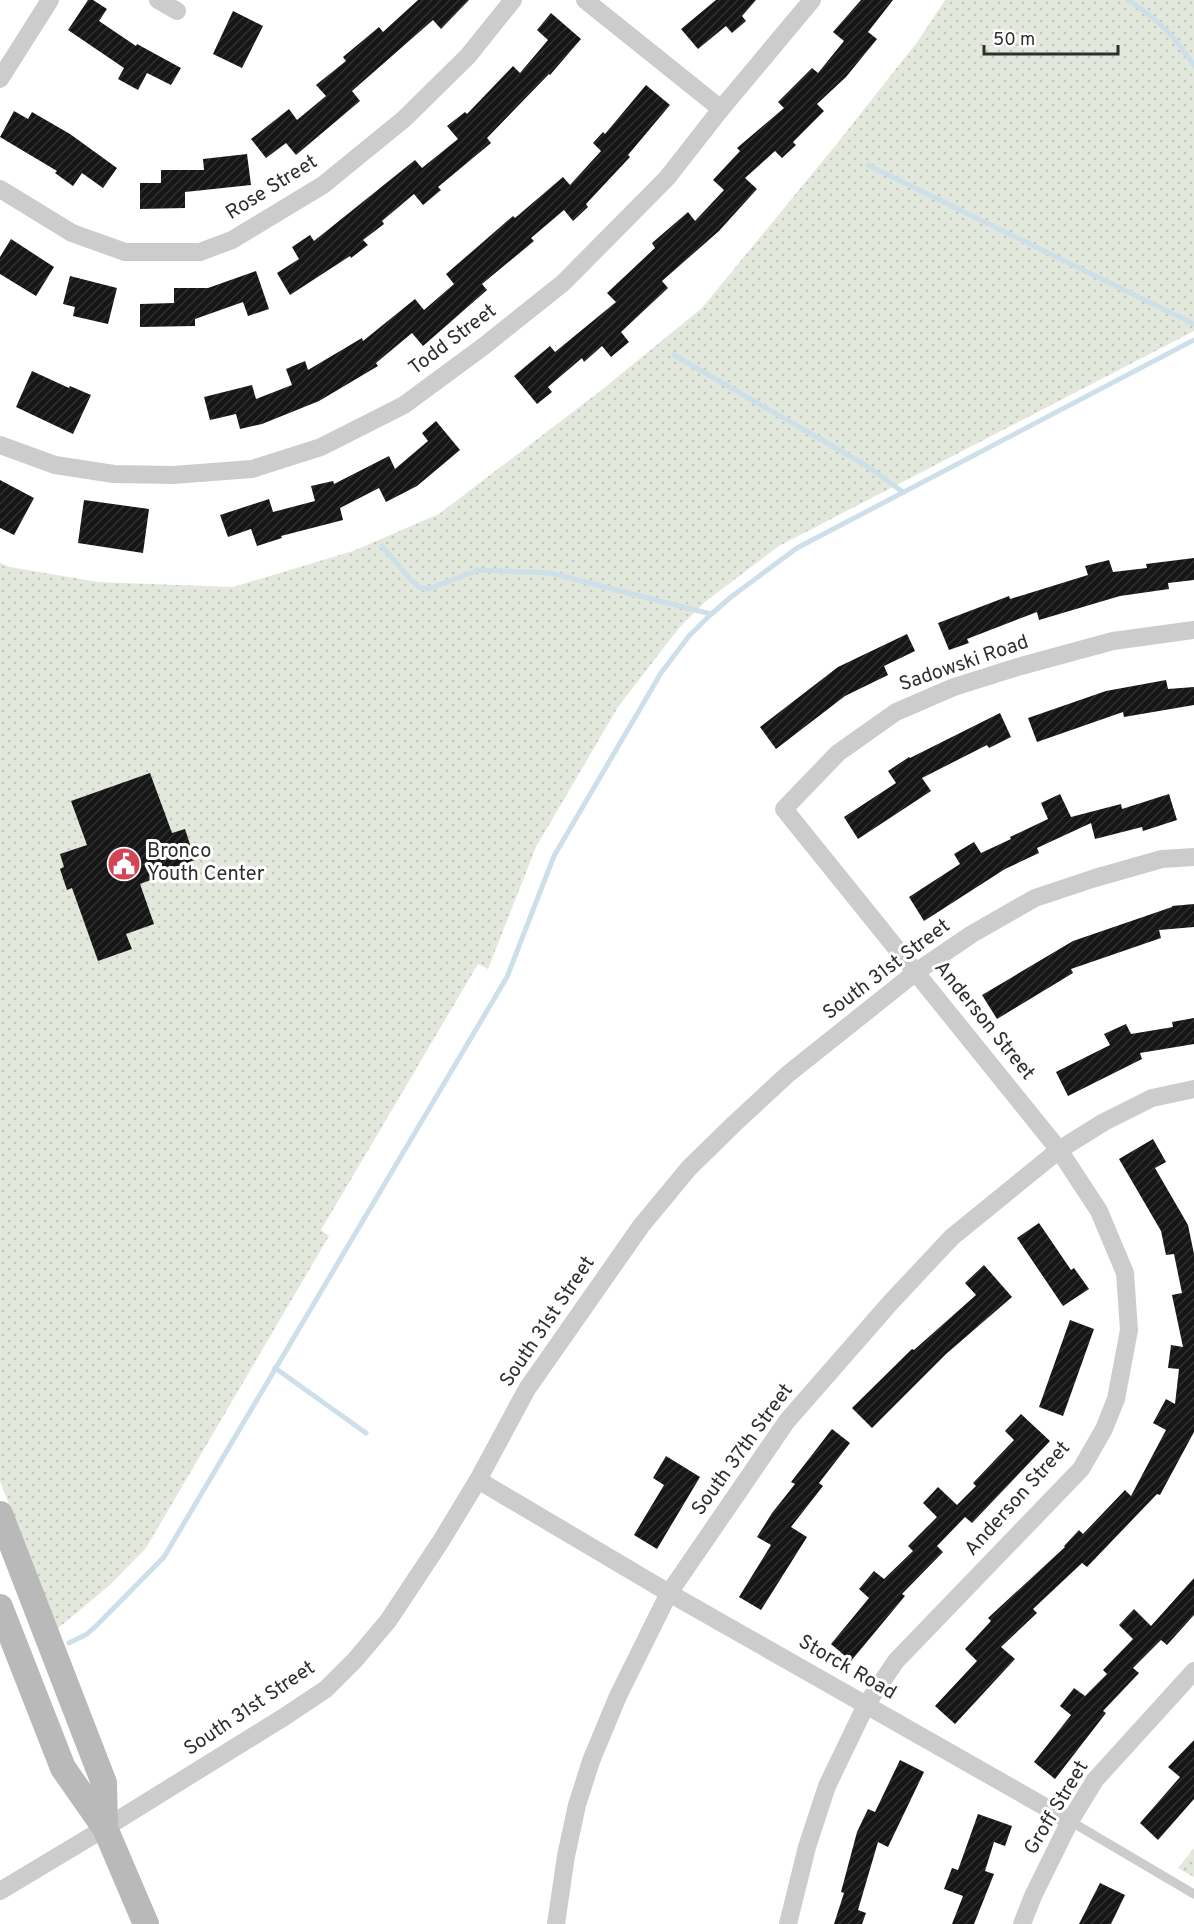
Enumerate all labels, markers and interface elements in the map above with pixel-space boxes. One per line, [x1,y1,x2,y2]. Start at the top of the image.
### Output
scale bar [984,18,1118,56]
text: 50 m [993,29,1035,52]
street label: Rose Street [221,150,323,226]
street label: Todd Street [404,298,502,382]
street label: Sadowski Road [896,630,1032,698]
place label: Bronco Youth Center [147,839,265,888]
public building icon: Bronco Youth Center [106,846,142,882]
street label: South 31st Street [818,914,956,1026]
street label: Anderson Street [928,956,1040,1086]
street label: South 31st Street [495,1251,601,1393]
street label: South 37th Street [686,1379,800,1521]
street label: Anderson Street [959,1436,1077,1562]
street label: Storck Road [793,1629,901,1707]
street label: South 31st Street [179,1656,321,1762]
street label: Groff Street [1019,1756,1095,1860]

